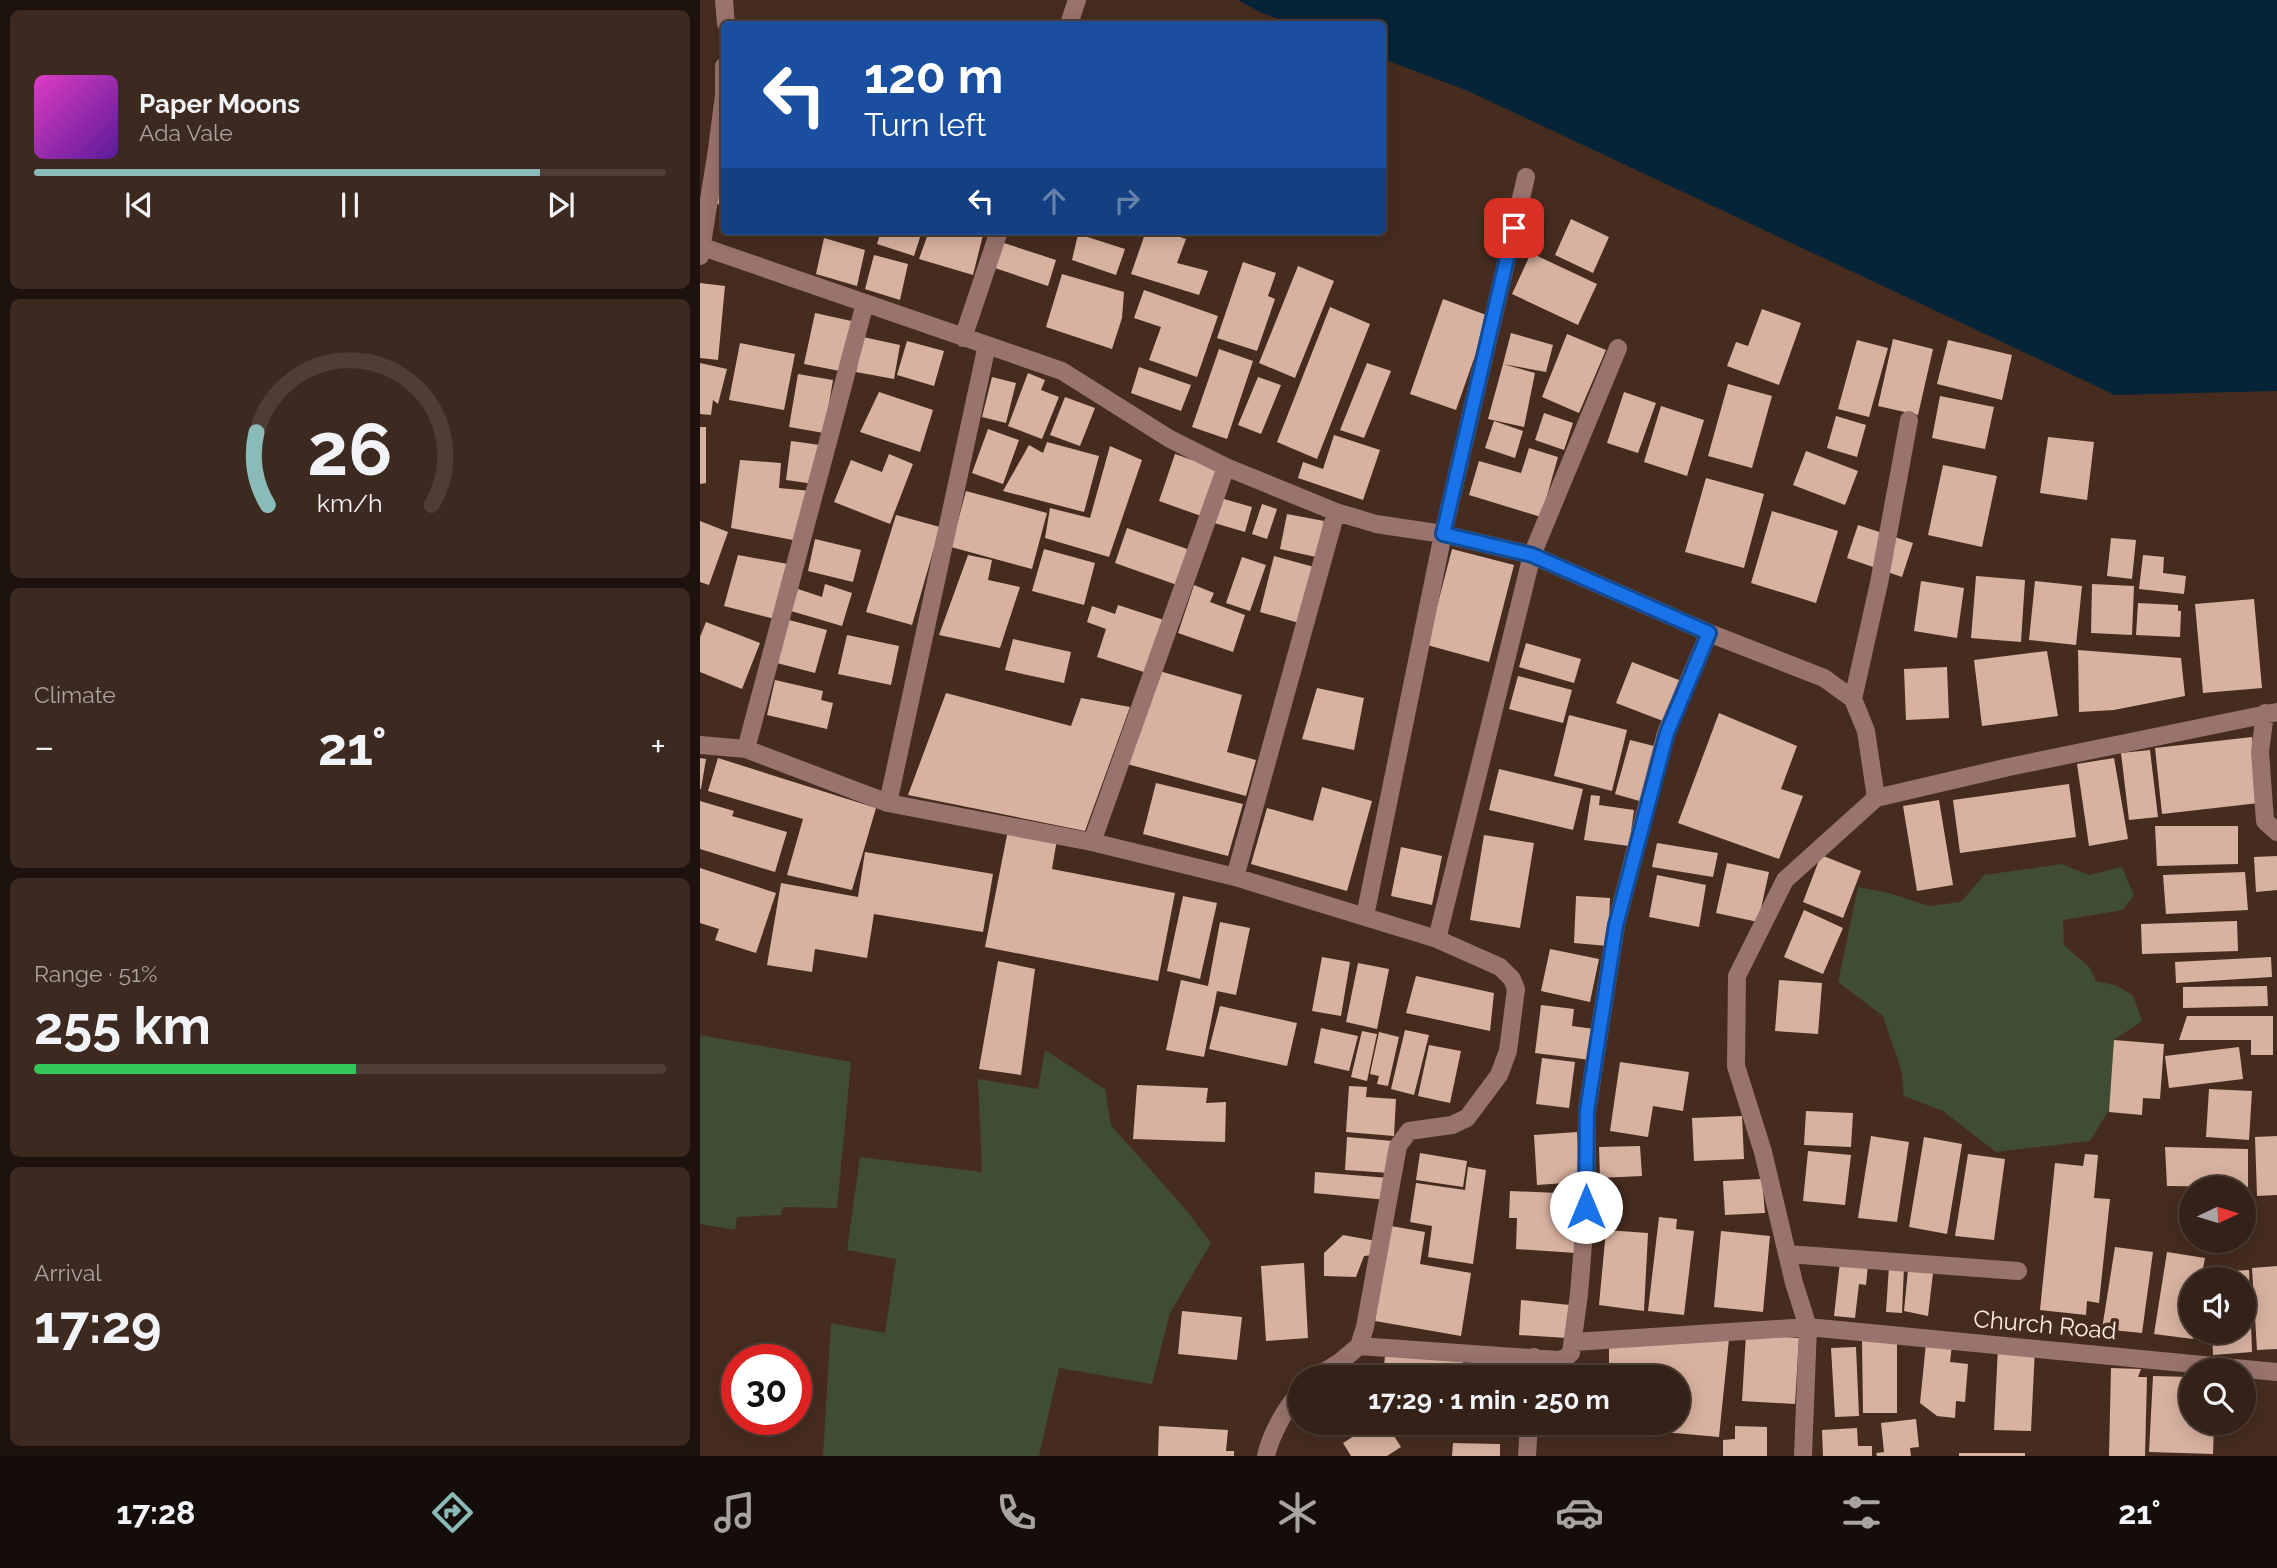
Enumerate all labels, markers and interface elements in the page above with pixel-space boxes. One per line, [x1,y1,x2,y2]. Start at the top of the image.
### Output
text: 120 m [864,47,1003,104]
icon: left [749,49,840,140]
text: Paper Moons [139,89,300,119]
text: Turn left [864,106,986,143]
text: Ada Vale [139,119,233,146]
icon: left [962,182,1000,220]
icon: ahead [1035,182,1073,220]
icon: right [1108,182,1146,220]
icon: previous [120,186,158,224]
icon: pause [331,186,369,224]
icon: next [542,186,580,224]
pin [1484,198,1544,258]
icon: arrive [1495,209,1533,247]
text: 26 [307,407,393,492]
text: km/h [317,488,383,518]
text: Climate [34,681,116,708]
text: 21° [318,716,387,777]
text: − [34,724,54,769]
text: + [650,724,666,769]
text: Range · 51% [34,960,157,987]
text: 255 km [34,995,211,1056]
position arrow [1549,1170,1623,1244]
north arrow [2179,1176,2256,1253]
map controls [2179,1176,2256,1435]
text: Arrival [34,1259,101,1286]
button: sound [2179,1267,2256,1344]
text: 17:29 [34,1294,162,1355]
street label: Church Road [1972,1304,2118,1345]
speed limit sign: 30 [721,1344,812,1435]
button: search [2179,1358,2256,1435]
text: 17:29 · 1 min · 250 m [1368,1385,1610,1415]
icon: directions [428,1488,477,1537]
icon: music [710,1488,759,1537]
icon: phone [992,1488,1041,1537]
icon: climate [1273,1488,1322,1537]
icon: car [1555,1488,1604,1537]
icon: filters [1837,1488,1886,1537]
text: 17:28 [116,1494,195,1531]
text: 21° [2118,1494,2161,1531]

